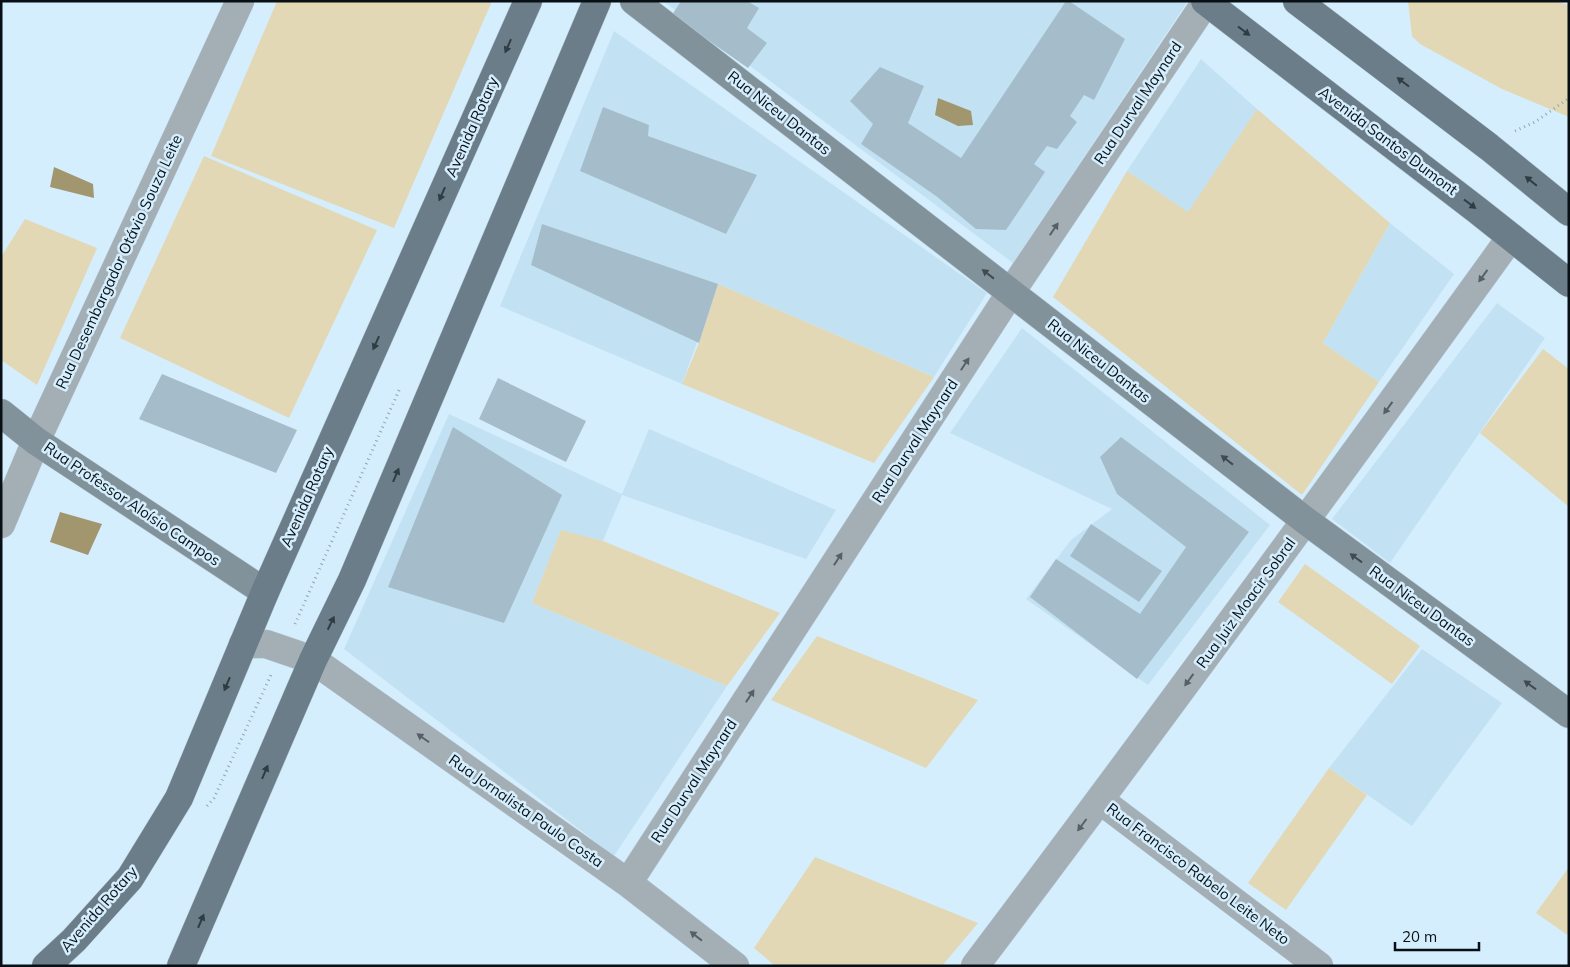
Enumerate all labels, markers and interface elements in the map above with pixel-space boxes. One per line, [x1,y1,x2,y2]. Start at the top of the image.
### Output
one-way arrow [1237,26,1251,36]
street label: Rua Durval Maynard [1089,38,1186,168]
one-way arrow [503,39,511,53]
street label: Rua Niceu Dantas [724,67,835,159]
street label: Avenida Rotary [441,74,502,180]
one-way arrow [1397,76,1410,87]
street label: Avenida Santos Dumont [1315,82,1461,199]
street label: Rua Desembargador Otávio Souza Leite [51,132,186,392]
one-way arrow [1525,176,1538,187]
one-way arrow [437,187,445,201]
one-way arrow [1463,199,1476,210]
one-way arrow [1049,222,1059,235]
one-way arrow [982,269,995,280]
one-way arrow [1478,269,1488,283]
street label: Rua Niceu Dantas [1044,315,1155,407]
one-way arrow [371,336,379,350]
one-way arrow [960,358,969,371]
street label: Rua Durval Maynard [867,375,962,506]
one-way arrow [1382,401,1393,414]
street label: Rua Professor Aloísio Campos [40,437,224,570]
street label: Avenida Rotary [276,444,337,550]
one-way arrow [1221,454,1234,465]
one-way arrow [393,468,401,482]
street label: Rua Juiz Moacir Sobral [1192,534,1299,672]
one-way arrow [833,553,843,566]
one-way arrow [1349,553,1363,563]
street label: Rua Niceu Dantas [1366,561,1479,650]
one-way arrow [327,616,335,630]
one-way arrow [1184,674,1194,687]
one-way arrow [222,677,230,691]
one-way arrow [1523,681,1536,691]
one-way arrow [745,689,754,702]
street label: Rua Durval Maynard [646,715,741,846]
one-way arrow [416,733,430,743]
street label: Rua Jornalista Paulo Costa [445,750,607,871]
one-way arrow [261,764,269,779]
street label: Rua Francisco Rabelo Leite Neto [1103,799,1294,949]
one-way arrow [1076,818,1087,831]
street label: Avenida Rotary [56,862,141,956]
one-way arrow [197,914,205,928]
scale bar [1395,920,1479,952]
text: 20 m [1402,927,1437,946]
one-way arrow [689,931,703,941]

